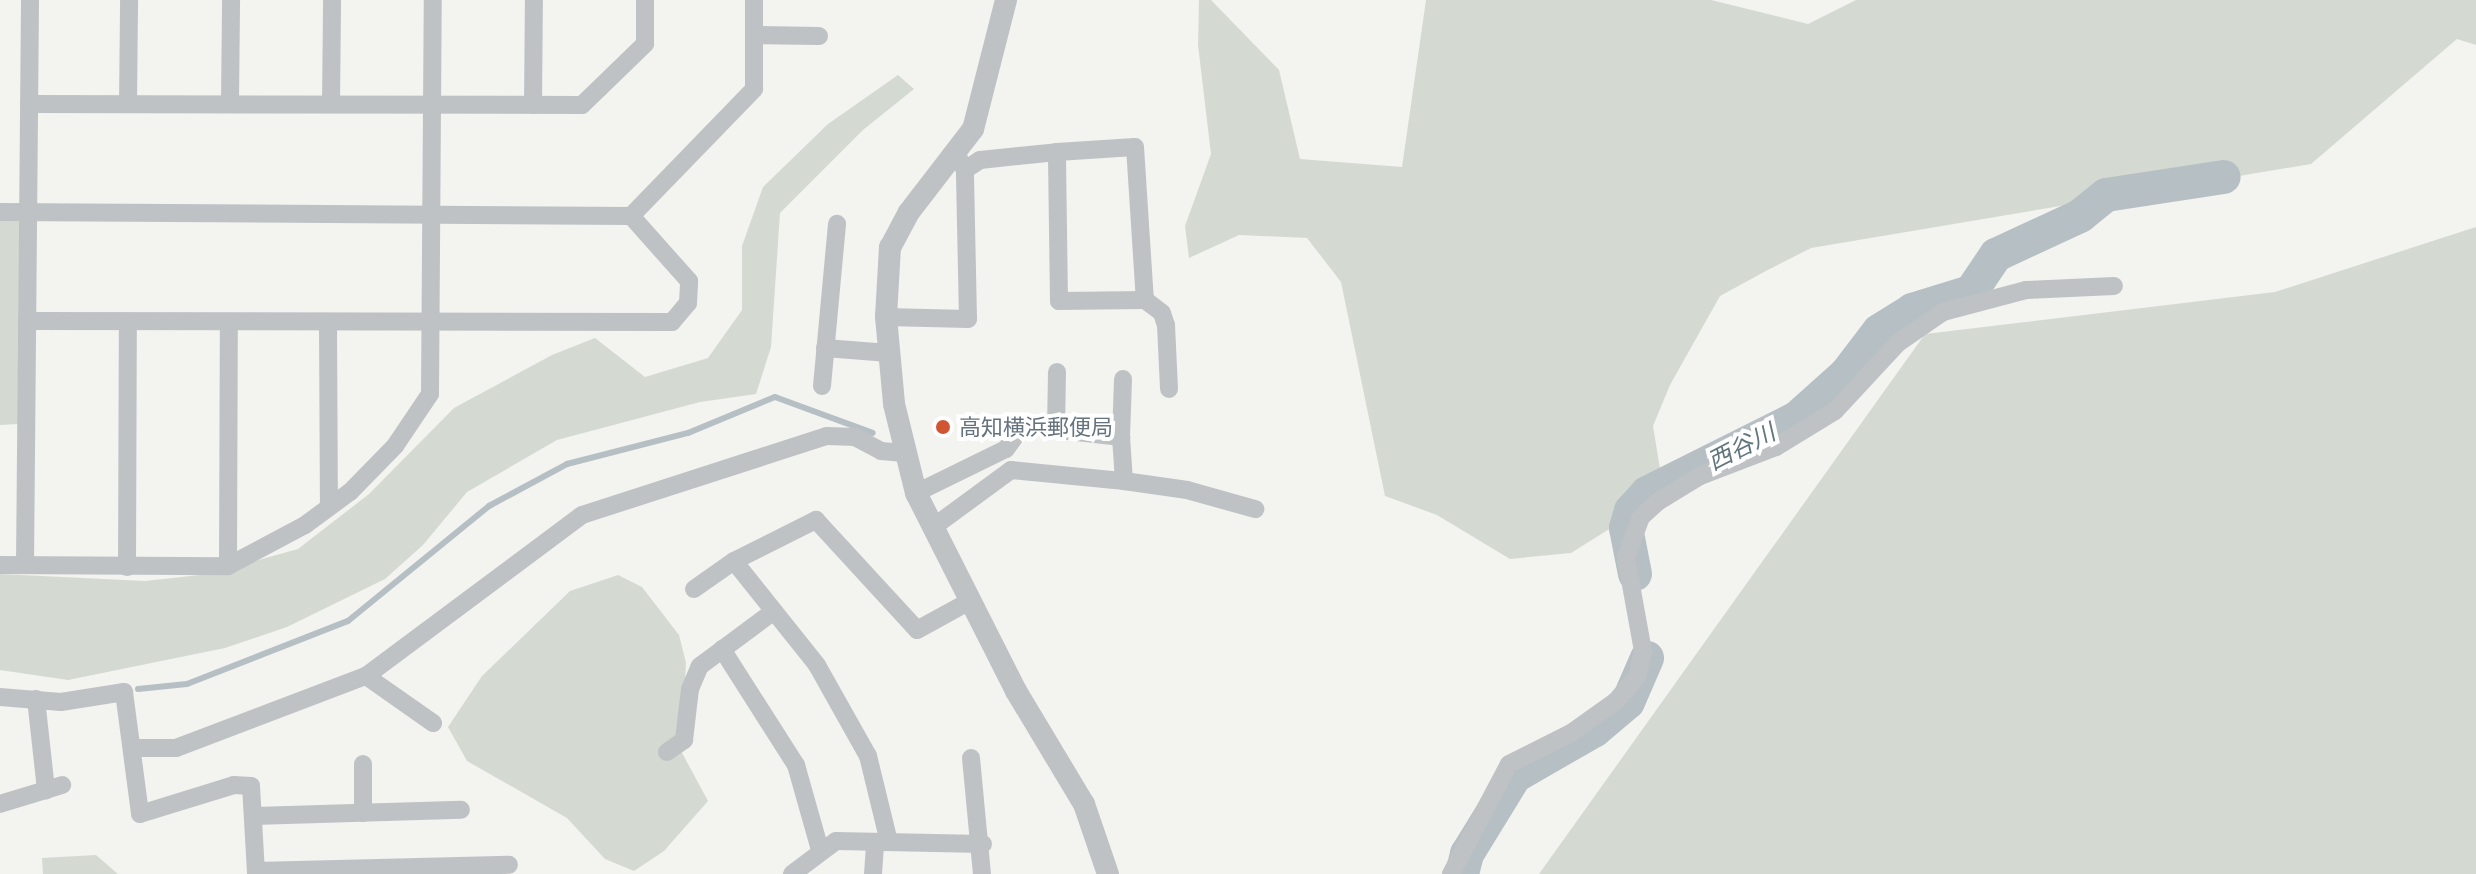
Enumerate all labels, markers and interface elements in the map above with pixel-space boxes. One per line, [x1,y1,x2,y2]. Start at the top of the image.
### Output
place label: 高知横浜郵便局 [959,414,1113,440]
water label: 西谷川 [1702,417,1780,475]
marker: 高知横浜郵便局 [934,418,952,436]

